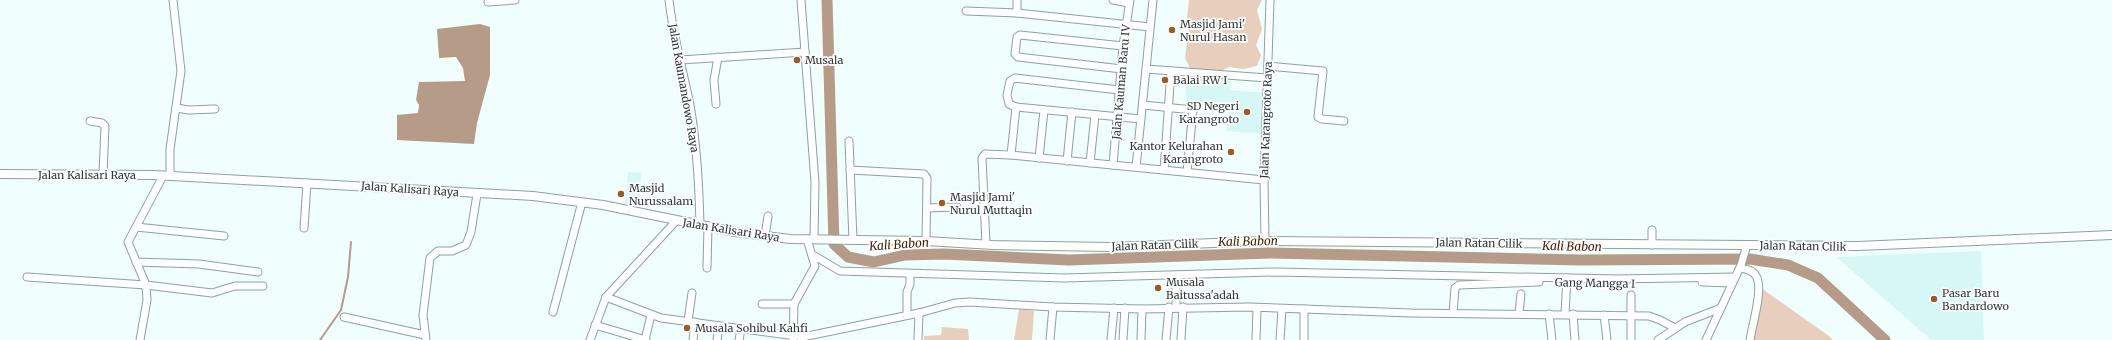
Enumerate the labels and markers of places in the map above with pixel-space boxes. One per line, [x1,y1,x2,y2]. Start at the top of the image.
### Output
place label: Masjid Jami' Nurul Hasan [1180,17,1247,44]
marker: Masjid Jami' Nurul Hasan [1167,25,1177,35]
place label: Musala [805,53,843,67]
marker: Musala [792,55,802,65]
place label: Balai RW I [1173,73,1227,87]
marker: Balai RW I [1160,75,1170,85]
place label: SD Negeri Karangroto [1179,99,1240,126]
marker: SD Negeri Karangroto [1242,107,1252,117]
place label: Kantor Kelurahan Karangroto [1129,139,1224,166]
marker: Kantor Kelurahan Karangroto [1226,147,1236,157]
place label: Masjid Nurussalam [629,181,693,208]
marker: Masjid Nurussalam [616,189,626,199]
place label: Masjid Jami' Nurul Muttaqin [950,190,1033,217]
marker: Masjid Jami' Nurul Muttaqin [937,198,947,208]
place label: Musala Baitussa'adah [1166,275,1240,302]
marker: Musala Baitussa'adah [1153,283,1163,293]
place label: Pasar Baru Bandardowo [1942,286,2009,313]
marker: Pasar Baru Bandardowo [1929,294,1939,304]
place label: Musala Sohibul Kahfi [695,321,808,335]
marker: Musala Sohibul Kahfi [682,323,692,333]

